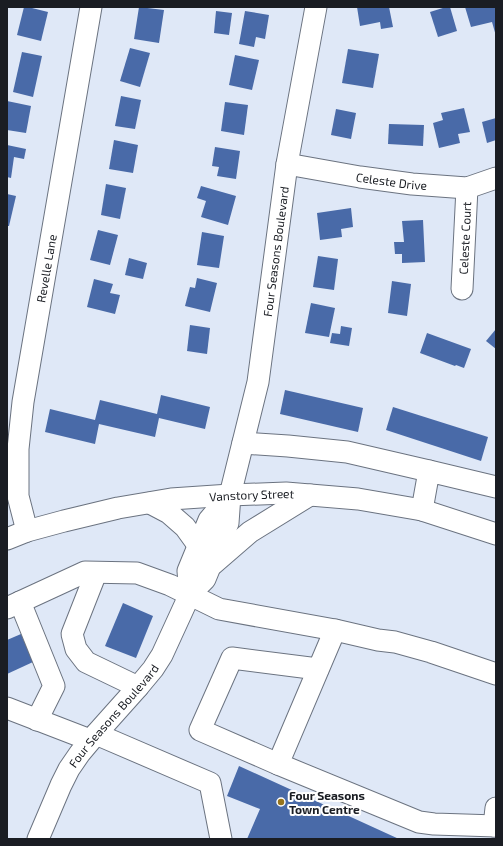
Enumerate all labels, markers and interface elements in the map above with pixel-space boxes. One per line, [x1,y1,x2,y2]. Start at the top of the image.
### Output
street label: Celeste Drive [355,169,428,192]
street label: Four Seasons Boulevard [260,185,291,317]
street label: Celeste Court [456,201,473,275]
street label: Revelle Lane [33,233,59,304]
street label: Vanstory Street [209,486,295,503]
street label: Four Seasons Boulevard [65,662,161,770]
place label: Four Seasons Town Centre [289,788,365,816]
marker: Four Seasons Town Centre [276,797,286,807]

